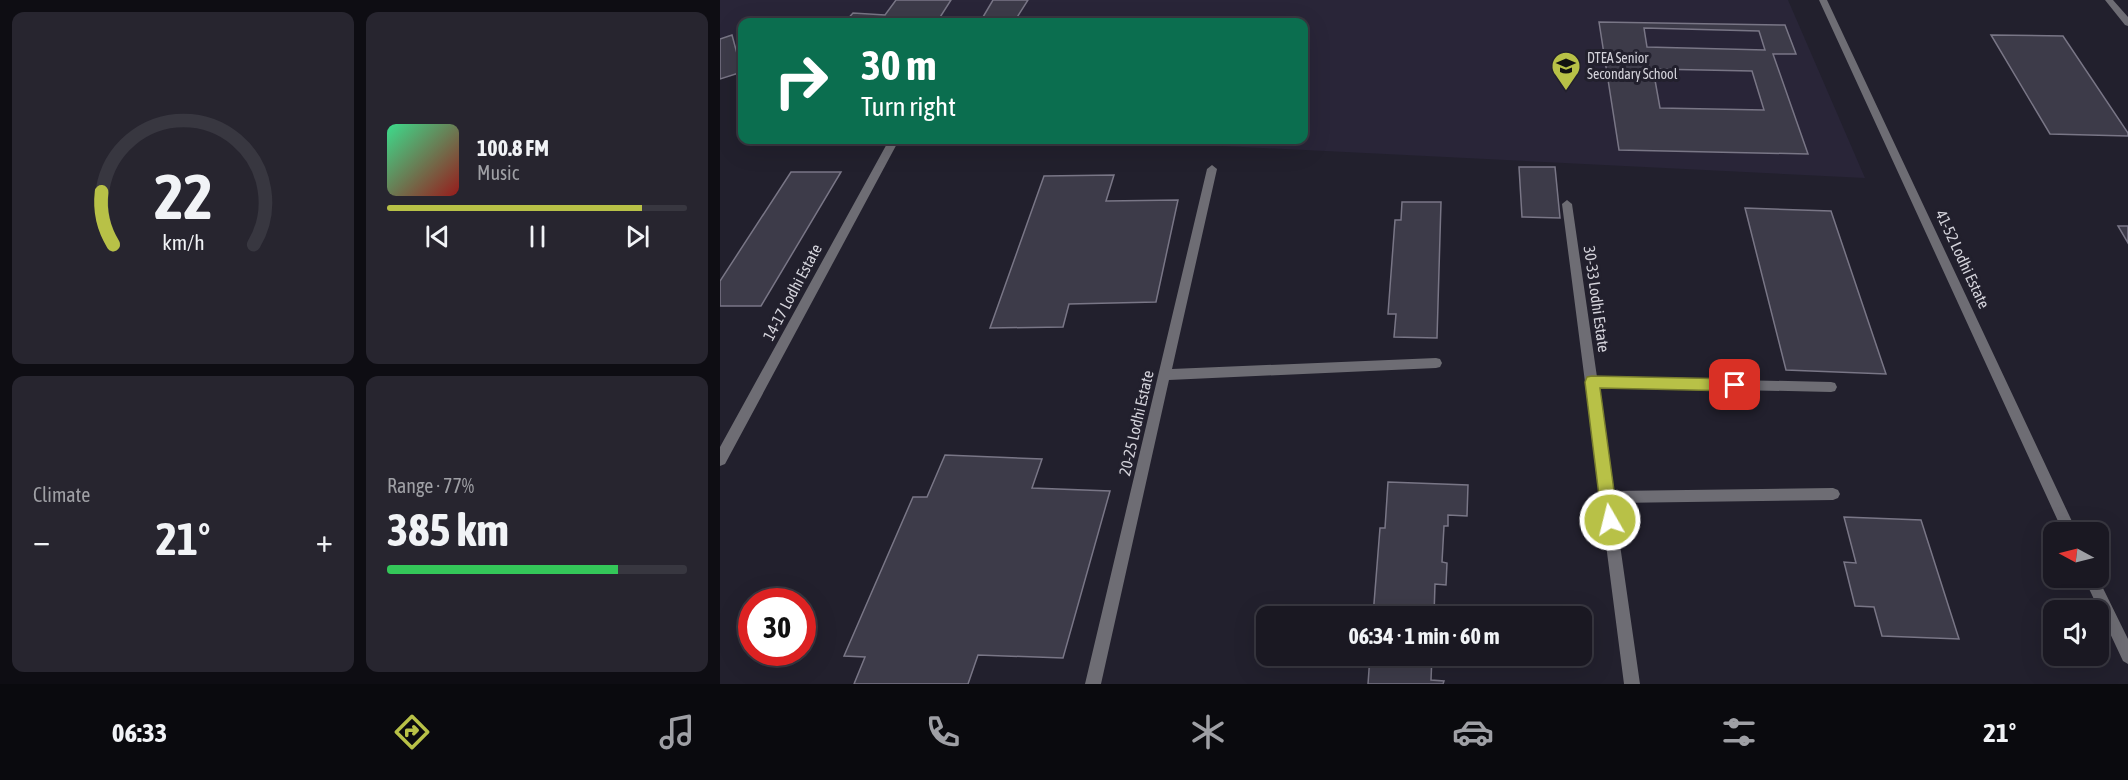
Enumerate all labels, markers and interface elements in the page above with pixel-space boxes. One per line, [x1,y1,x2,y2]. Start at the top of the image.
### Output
text: 30 m [861,41,936,89]
icon: right [762,42,840,120]
school or university icon: DTEA Senior Secondary School [1550,50,1582,92]
place label: DTEA Senior Secondary School [1587,50,1678,82]
text: Turn right [861,91,956,122]
text: 100.8 FM [477,135,549,161]
text: 22 [154,161,212,232]
text: Music [477,161,519,184]
street label: 41-52 Lodhi Estate [1932,207,1994,311]
icon: previous [421,220,454,253]
icon: pause [521,220,554,253]
icon: next [621,220,654,253]
text: km/h [162,231,204,256]
street label: 14-17 Lodhi Estate [759,241,825,343]
street label: 30-33 Lodhi Estate [1581,245,1613,353]
pin [1709,359,1760,410]
icon: arrive [1718,368,1751,401]
street label: 20-25 Lodhi Estate [1115,369,1157,477]
text: Range · 77% [387,474,474,497]
text: Climate [33,483,90,506]
position arrow [1578,488,1642,552]
text: 385 km [387,504,509,556]
text: 21° [156,513,210,565]
text: − [33,521,50,559]
text: + [316,521,333,559]
north arrow [2043,522,2109,588]
map controls [2043,522,2109,666]
speed limit sign: 30 [738,588,816,666]
button: sound [2043,600,2109,666]
text: 06:34 · 1 min · 60 m [1348,623,1500,649]
icon: directions [391,711,433,753]
icon: music [656,711,698,753]
icon: phone [922,711,964,753]
icon: climate [1187,711,1229,753]
icon: car [1452,711,1494,753]
icon: filters [1718,711,1760,753]
text: 06:33 [112,717,167,748]
text: 21° [1983,717,2016,748]

